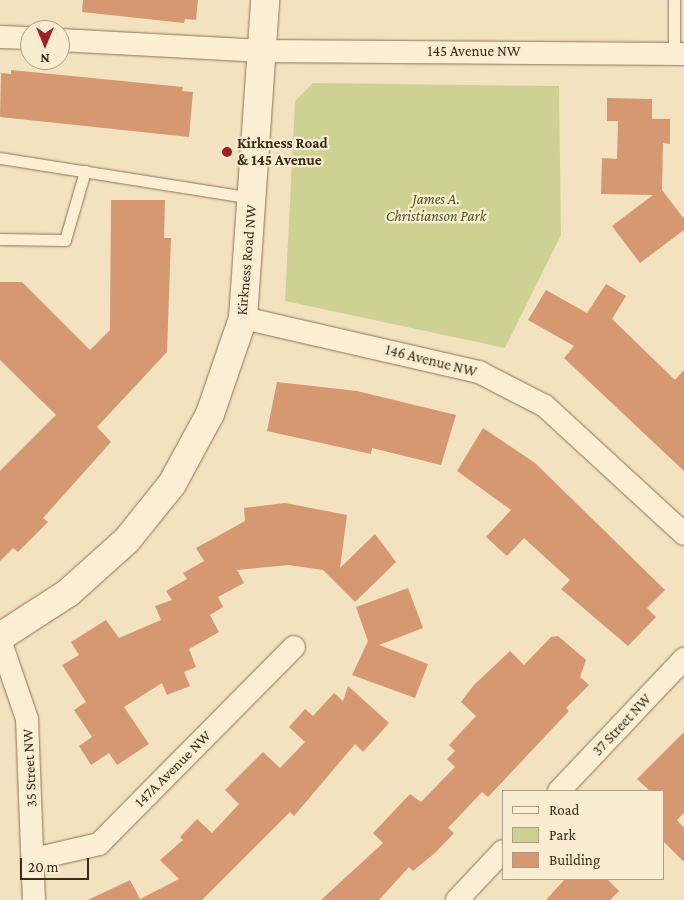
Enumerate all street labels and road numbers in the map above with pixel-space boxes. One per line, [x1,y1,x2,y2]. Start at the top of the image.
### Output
street label: 145 Avenue NW [427,43,521,61]
street label: Kirkness Road NW [233,204,261,316]
street label: 146 Avenue NW [383,341,479,381]
street label: 37 Street NW [589,690,655,760]
street label: 147A Avenue NW [131,727,215,811]
street label: 35 Street NW [19,728,41,808]

